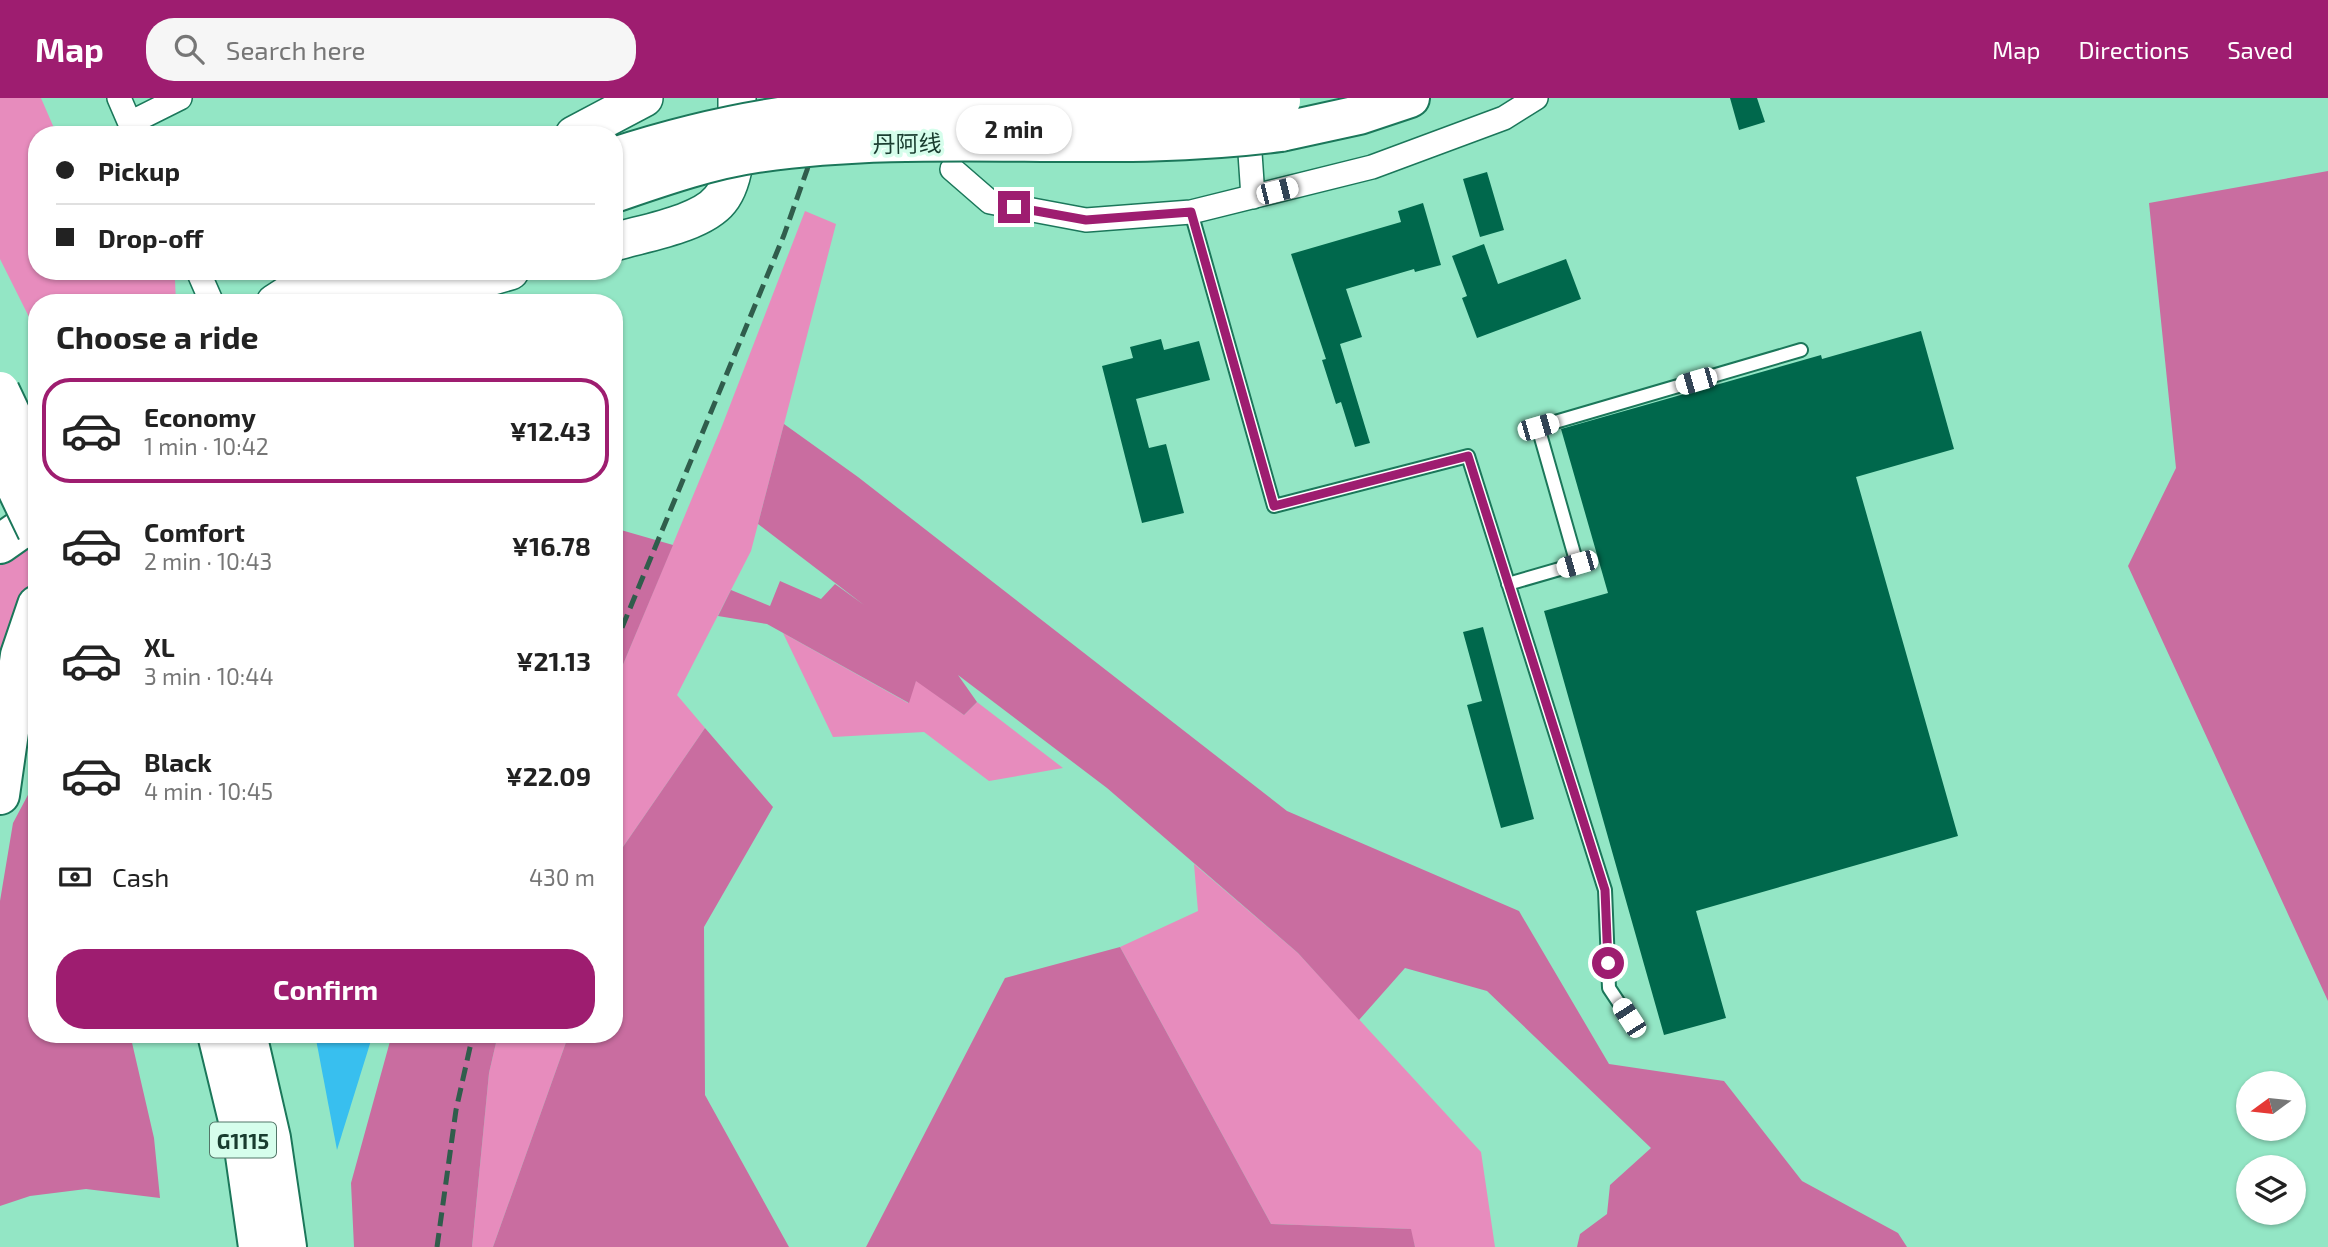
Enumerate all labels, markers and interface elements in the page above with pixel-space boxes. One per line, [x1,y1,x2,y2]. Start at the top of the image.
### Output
search box [146,18,636,81]
text: Map [35,29,104,69]
icon: search [170,30,208,68]
text: Search here [226,34,365,65]
text: Map [1992,35,2040,64]
text: Directions [2078,35,2189,64]
text: Saved [2227,35,2293,64]
callout: 2 min [956,105,1072,154]
text: 2 min [985,115,1043,143]
street label: 丹阿线 [872,128,942,158]
text: Pickup [98,155,180,186]
car [1255,176,1300,206]
route end [998,191,1030,223]
text: Drop-off [98,222,203,253]
text: Choose a ride [56,317,259,355]
car [1673,365,1720,397]
icon: car [60,399,123,462]
text: Economy [144,401,256,432]
car [1515,411,1562,443]
text: ¥12.43 [510,415,591,446]
text: 1 min · 10:42 [144,432,269,460]
icon: car [60,514,123,577]
text: Comfort [144,516,245,547]
text: ¥16.78 [512,530,591,561]
text: 2 min · 10:43 [144,547,272,575]
car [1554,548,1601,580]
icon: car [60,629,123,692]
text: XL [144,631,175,662]
text: ¥21.13 [516,645,591,676]
text: 3 min · 10:44 [144,662,274,690]
icon: car [60,744,123,807]
text: Black [144,746,212,777]
text: ¥22.09 [505,760,591,791]
text: 4 min · 10:45 [144,777,273,805]
icon: cash [56,858,94,896]
text: Cash [112,861,169,892]
text: 430 m [529,863,595,891]
route start [1592,947,1624,979]
button: Confirm [56,949,595,1029]
car [1609,995,1650,1041]
north arrow [2236,1071,2306,1141]
map controls [2236,1071,2306,1225]
road number: G1115 [210,1122,276,1158]
button: layers [2236,1155,2306,1225]

